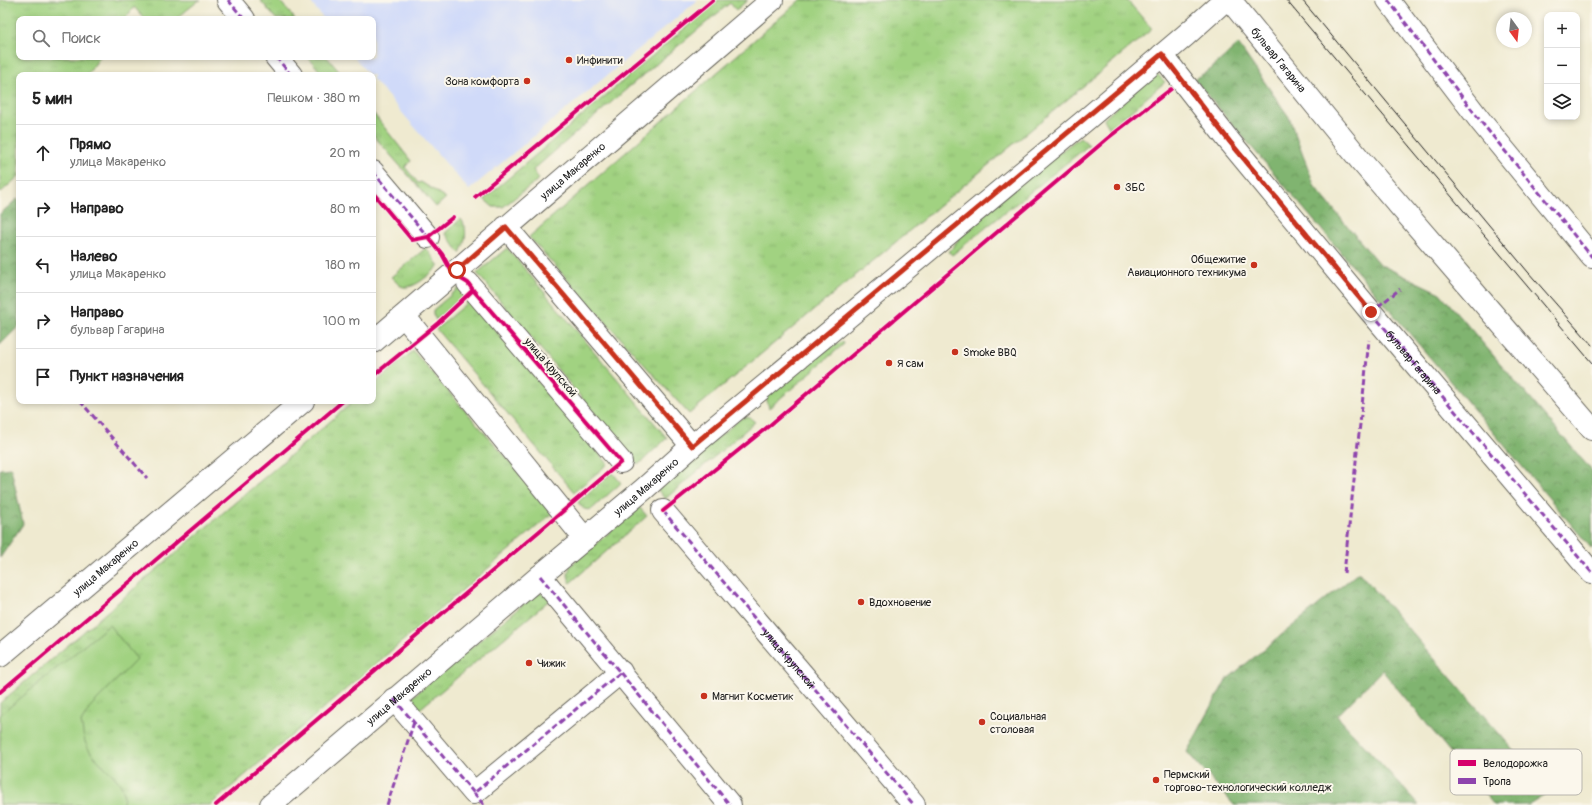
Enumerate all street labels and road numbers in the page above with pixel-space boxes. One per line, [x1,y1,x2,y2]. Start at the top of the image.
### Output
street label: бульвар Гагарина [1248,25,1309,95]
street label: улица Макаренко [537,140,608,203]
street label: бульвар Гагарина [1382,328,1444,397]
street label: улица Крупской [521,334,580,400]
street label: улица Макаренко [611,455,681,519]
street label: улица Макаренко [70,536,141,599]
street label: улица Крупской [759,626,818,691]
street label: улица Макаренко [363,665,435,728]

